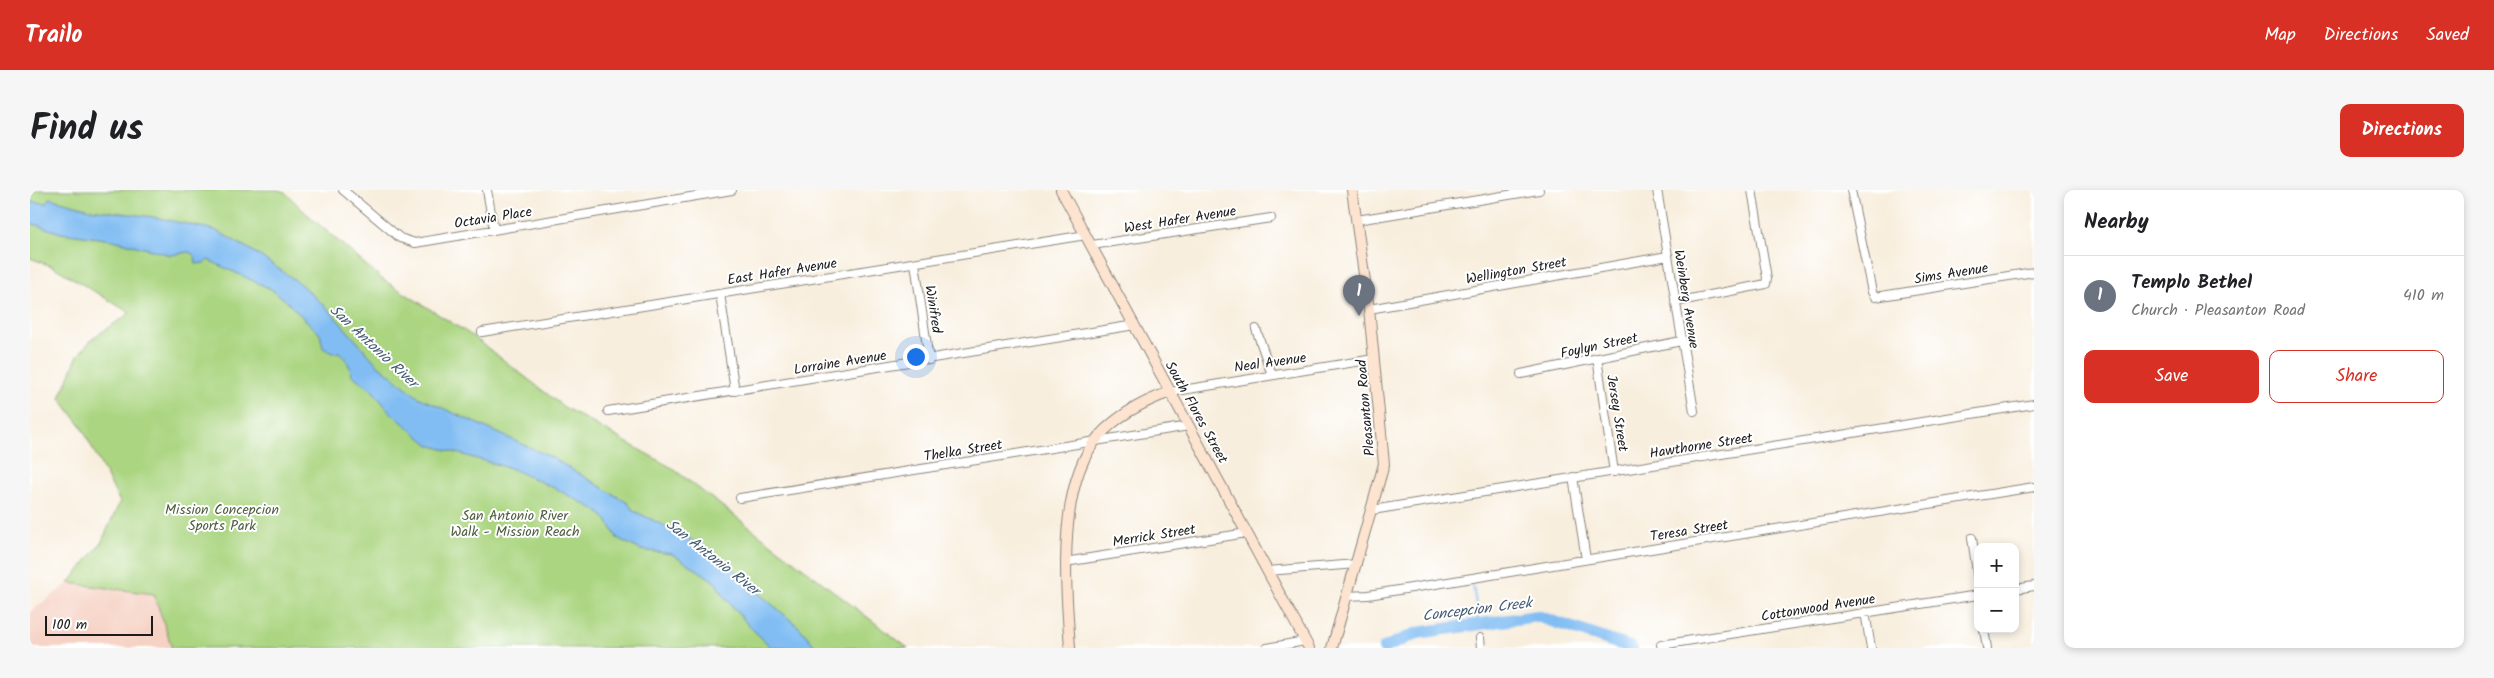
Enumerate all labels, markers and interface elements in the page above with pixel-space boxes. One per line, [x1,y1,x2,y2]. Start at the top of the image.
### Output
text: Trailo [25,16,83,55]
text: Map [2264,21,2296,50]
text: Directions [2324,21,2398,50]
text: Saved [2426,21,2469,50]
text: Find us [30,102,143,158]
button: Directions [2340,104,2464,157]
street label: West Hafer Avenue [1123,200,1238,240]
street label: Octavia Place [453,201,534,235]
text: Nearby [2084,206,2149,239]
street label: Weinberg Avenue [1667,248,1705,351]
street label: Wellington Street [1464,251,1569,291]
street label: East Hafer Avenue [726,252,839,292]
street label: Sims Avenue [1913,257,1990,291]
text: Templo Bethel [2131,268,2252,298]
pin: 1 [1343,275,1375,316]
text: 1 [2098,283,2102,308]
text: 410 m [2403,283,2444,308]
street label: Winifred [918,284,948,336]
text: Church · Pleasanton Road [2131,298,2305,323]
water label: San Antonio River [324,299,425,396]
street label: Foylyn Street [1558,327,1641,365]
your location [903,344,929,370]
street label: Lorraine Avenue [792,345,889,381]
street label: Neal Avenue [1233,347,1308,379]
button: Save [2084,350,2259,403]
button: Share [2269,350,2444,403]
street label: South Flores Street [1159,357,1234,468]
street label: Pleasanton Road [1351,358,1381,457]
street label: Jersey Street [1600,373,1634,454]
street label: Hawthorne Street [1648,427,1755,465]
street label: Thelka Street [922,434,1004,468]
park label: Mission Concepcion Sports Park [165,499,279,537]
park label: San Antonio River Walk - Mission Reach [451,505,580,543]
water label: San Antonio River [660,513,767,604]
street label: Teresa Street [1649,514,1730,548]
street label: Merrick Street [1111,518,1198,553]
map controls [1974,543,2019,633]
button: + [1974,543,2019,588]
street label: Cottonwood Avenue [1759,588,1878,628]
button: − [1974,588,2019,633]
water label: Concepcion Creek [1421,591,1535,629]
scale bar [45,613,152,636]
text: 100 m [52,614,87,636]

